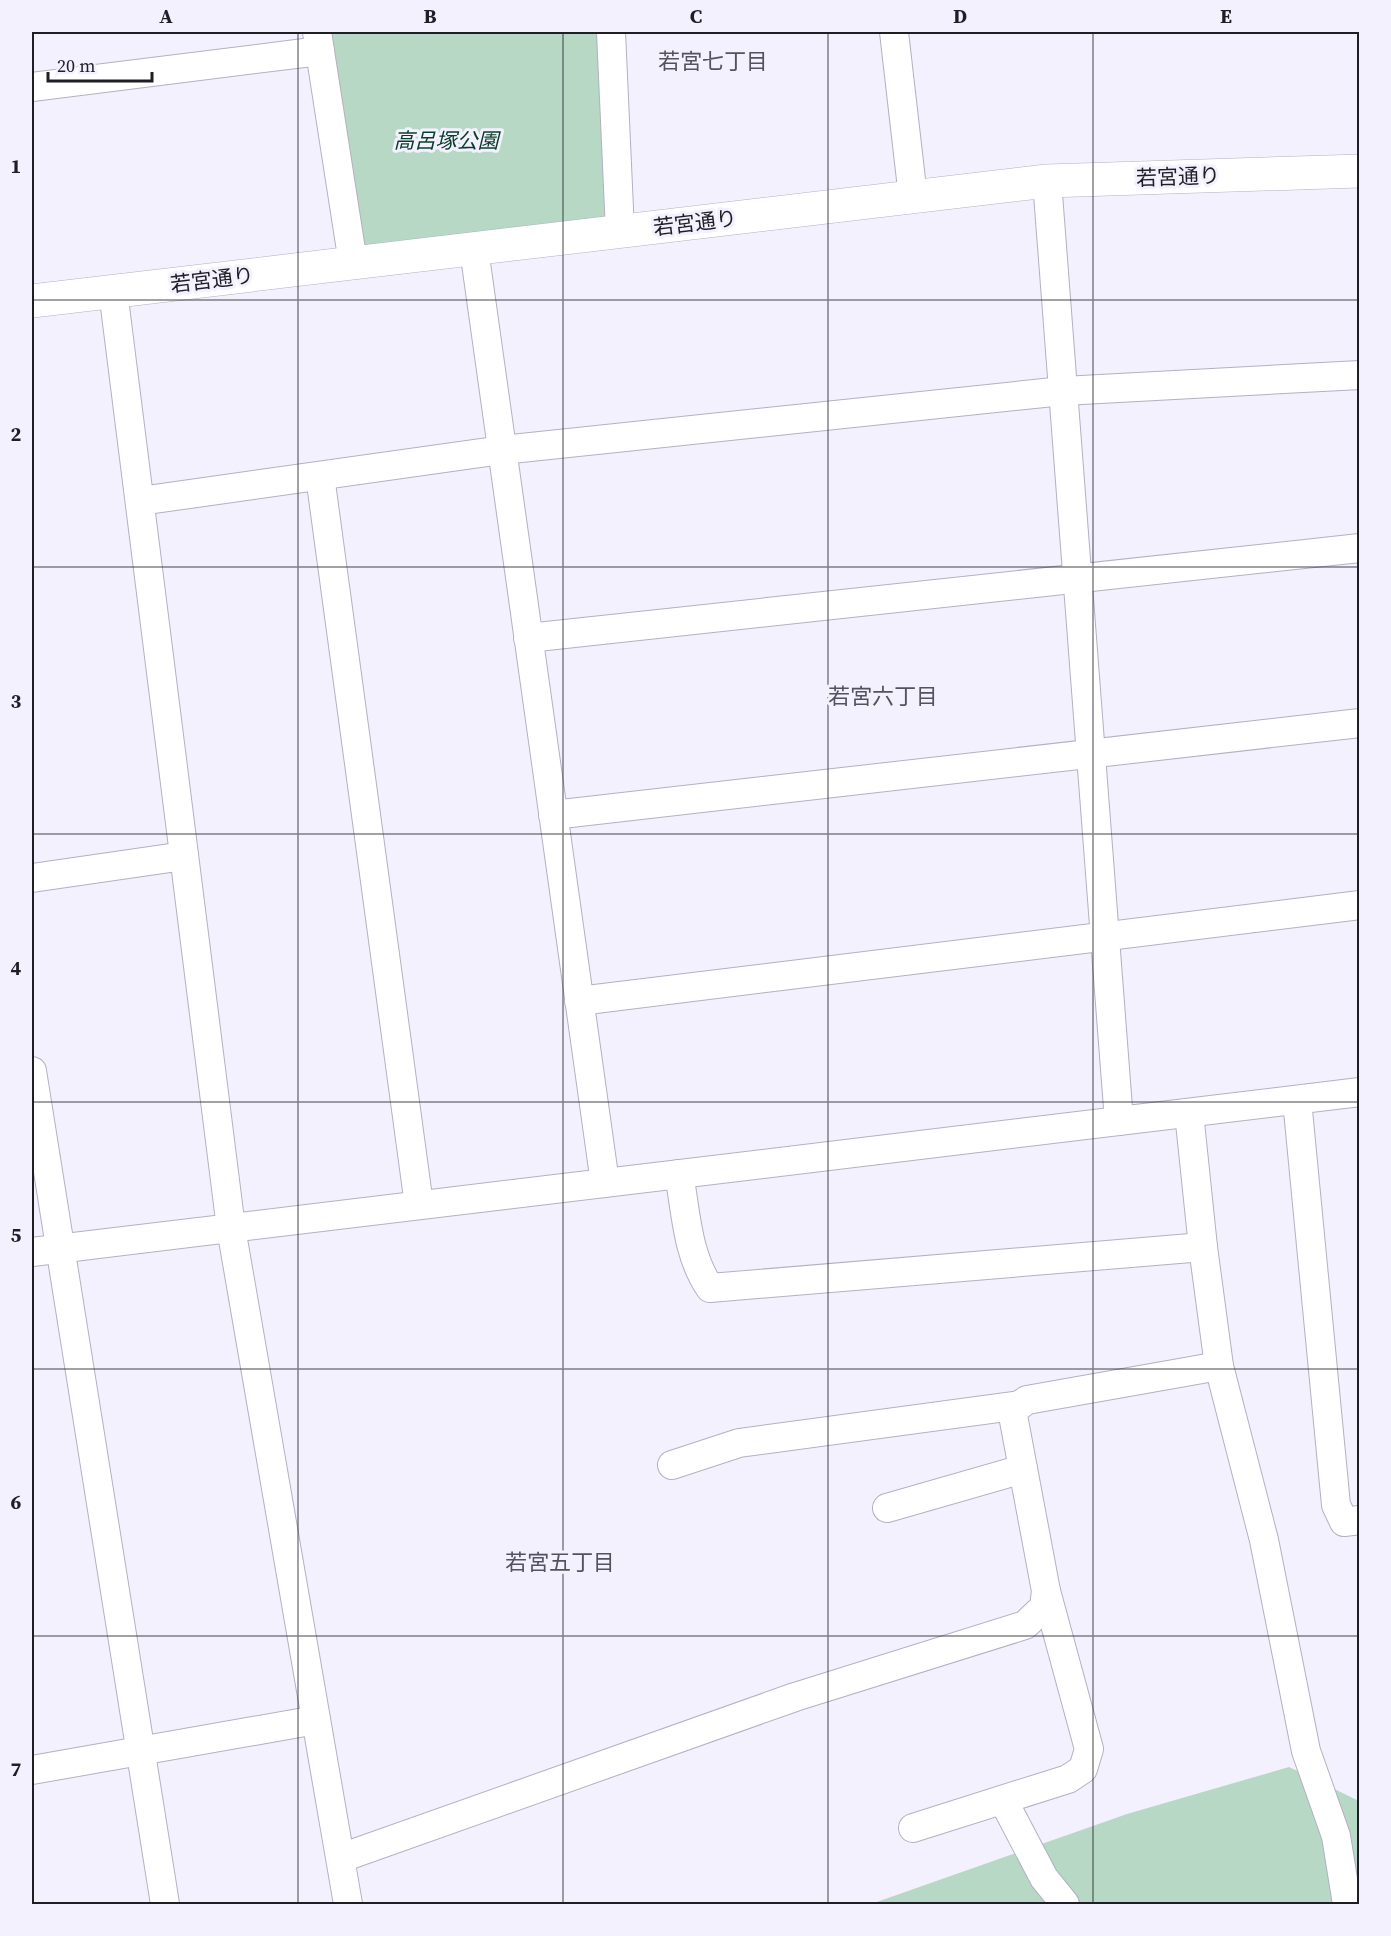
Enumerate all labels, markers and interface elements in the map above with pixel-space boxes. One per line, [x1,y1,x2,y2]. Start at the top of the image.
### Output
text: A [159,2,173,30]
text: B [423,2,437,30]
text: C [690,2,702,30]
text: D [953,2,967,30]
text: E [1220,2,1232,30]
scale bar [48,45,152,83]
district label: 若宮七丁目 [658,46,768,76]
text: 20 m [57,53,95,78]
park label: 高呂塚公園 [394,126,501,155]
text: 1 [11,152,21,180]
street label: 若宮通り [1136,161,1220,192]
street label: 若宮通り [651,203,738,242]
street label: 若宮通り [168,260,255,299]
text: 2 [11,420,22,448]
district label: 若宮六丁目 [828,681,938,711]
text: 3 [11,687,22,715]
text: 4 [11,954,22,982]
text: 5 [11,1221,22,1249]
text: 6 [11,1488,22,1516]
district label: 若宮五丁目 [505,1547,615,1577]
text: 7 [11,1755,22,1783]

